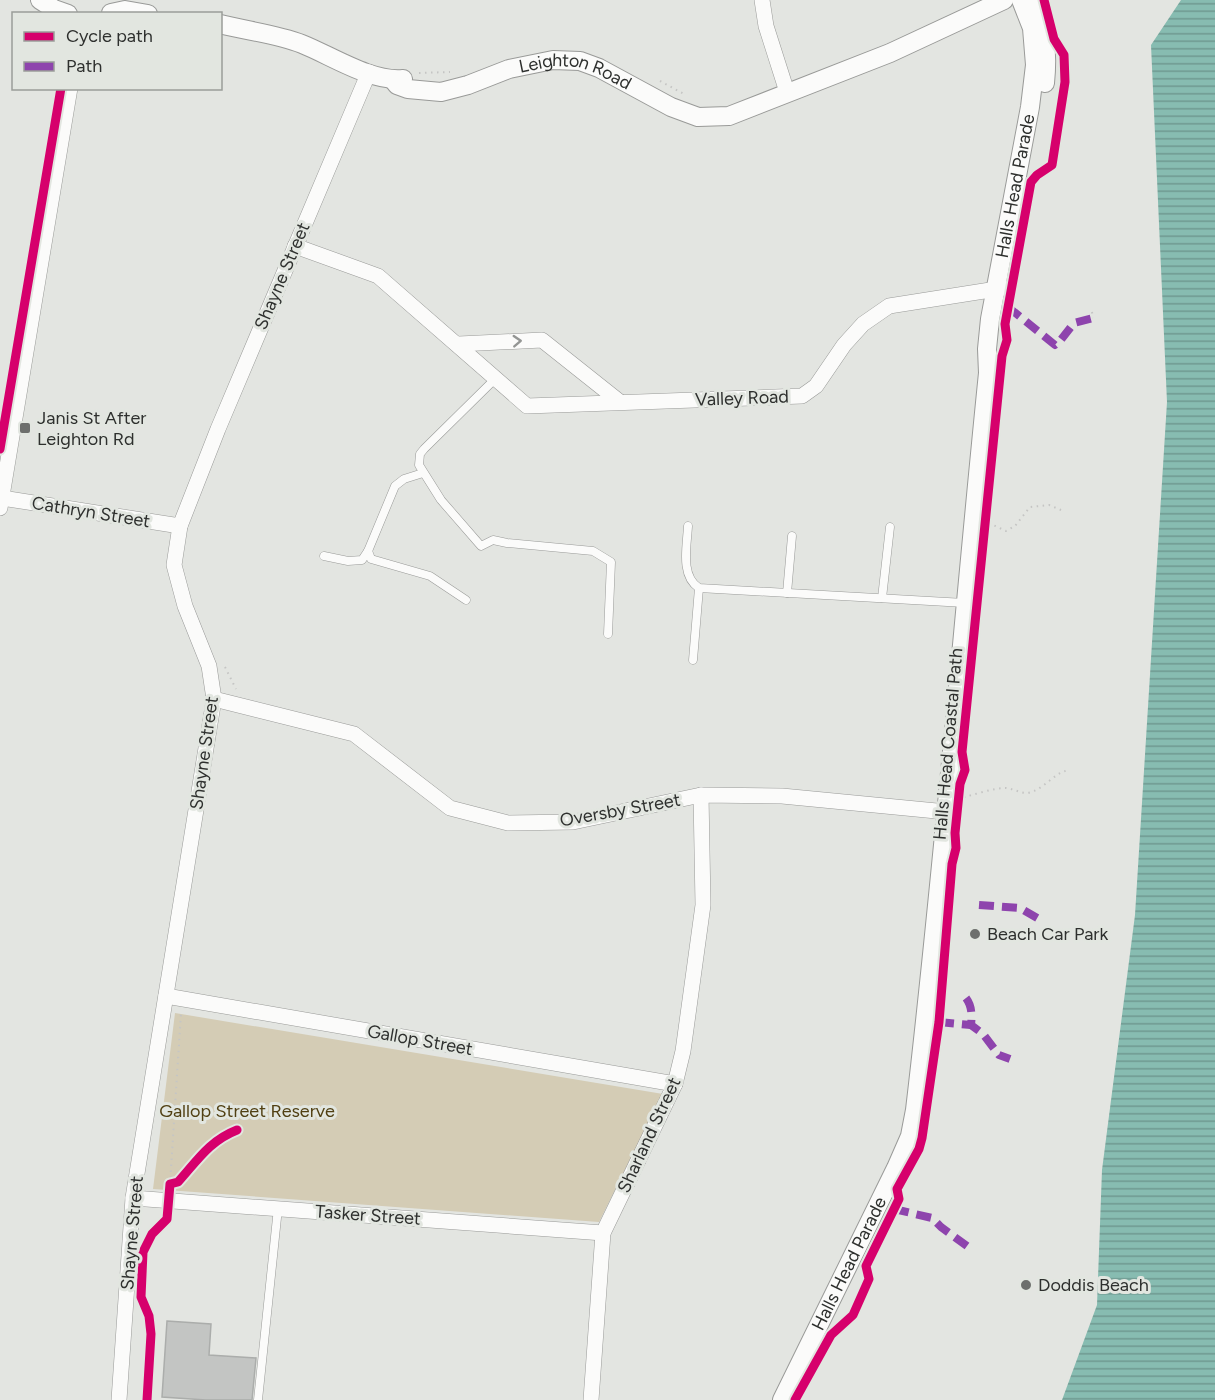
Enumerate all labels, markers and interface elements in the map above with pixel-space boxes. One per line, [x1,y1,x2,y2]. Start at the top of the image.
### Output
legend [12,12,222,90]
text: Cycle path [66,25,153,47]
street label: Leighton Road [517,49,635,94]
text: Path [66,55,102,77]
street label: Halls Head Parade [991,112,1039,260]
street label: Shayne Street [250,219,315,333]
one-way arrow [513,335,522,348]
street label: Valley Road [695,385,789,411]
place label: Janis St After Leighton Rd [37,407,146,450]
marker: Janis St After Leighton Rd [18,421,32,435]
street label: Cathryn Street [30,492,152,532]
street label: Halls Head Coastal Path [929,647,967,841]
street label: Shayne Street [185,695,223,811]
street label: Oversby Street [558,789,682,831]
place label: Beach Car Park [987,923,1108,945]
marker: Beach Car Park [968,927,982,941]
street label: Gallop Street [366,1020,475,1060]
street label: Sharland Street [613,1074,685,1196]
park label: Gallop Street Reserve [159,1100,335,1122]
street label: Shayne Street [116,1175,148,1291]
street label: Halls Head Parade [807,1193,891,1334]
street label: Tasker Street [315,1200,422,1230]
place label: Doddis Beach [1038,1274,1149,1296]
marker: Doddis Beach [1019,1278,1033,1292]

